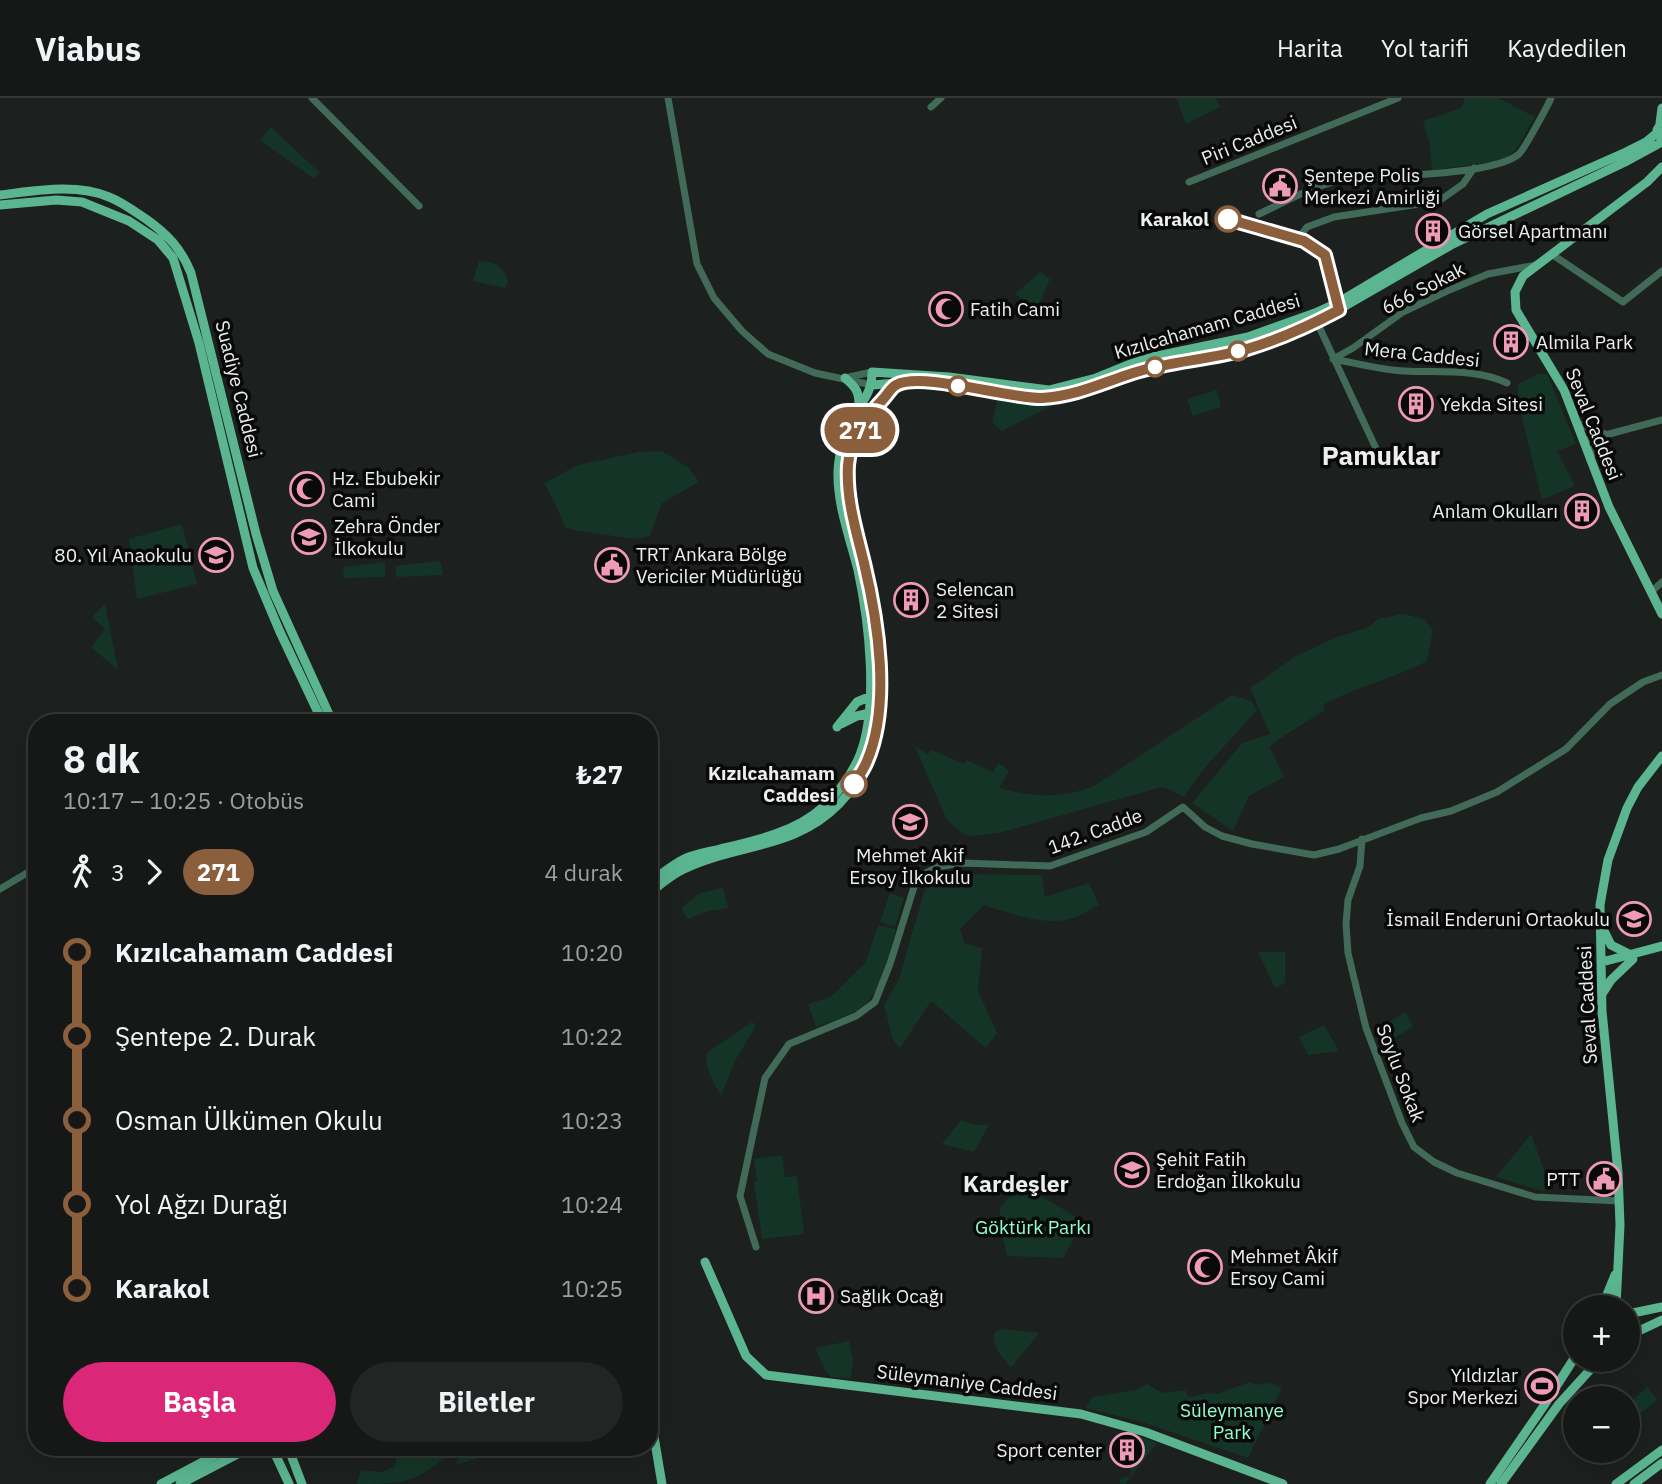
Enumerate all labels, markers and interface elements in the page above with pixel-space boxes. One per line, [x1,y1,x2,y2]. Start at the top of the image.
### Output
text: Viabus [35,27,141,70]
text: Harita [1277,32,1343,64]
text: Yol tarifi [1381,32,1469,64]
text: Kaydedilen [1507,32,1627,64]
street label: Piri Caddesi [1198,110,1300,170]
place label: Şentepe Polis Merkezi Amirliği [1304,163,1440,209]
public building icon: Şentepe Polis Merkezi Amirliği [1261,167,1299,205]
marker: Karakol [1215,206,1241,232]
place label: Karakol [1140,207,1209,231]
building icon: Görsel Apartmanı [1414,212,1452,250]
place label: Görsel Apartmanı [1458,219,1608,243]
street label: 666 Sokak [1377,257,1469,319]
street label: Kızılcahamam Caddesi [1111,288,1303,364]
mosque icon: Fatih Cami [927,290,965,328]
place label: Fatih Cami [970,297,1060,321]
street label: Suadiye Caddesi [210,318,268,460]
building icon: Almila Park [1492,323,1530,361]
place label: Almila Park [1536,330,1633,354]
street label: Mera Caddesi [1363,336,1481,372]
unlabelled marker [1228,341,1248,361]
unlabelled marker [1145,357,1165,377]
street label: Seval Caddesi [1561,364,1627,484]
unlabelled marker [948,376,968,396]
building icon: Yekda Sitesi [1397,385,1435,423]
place label: Yekda Sitesi [1440,392,1543,416]
line badge: 271 [820,407,900,453]
text: 271 [838,414,882,446]
district label: Pamuklar [1322,438,1440,472]
place label: Hz. Ebubekir Cami [332,466,440,512]
mosque icon: Hz. Ebubekir Cami [288,470,326,508]
building icon: Anlam Okulları [1563,492,1601,530]
place label: Anlam Okulları [1432,499,1558,523]
place label: Zehra Önder İlkokulu [334,514,440,560]
school or university icon: Zehra Önder İlkokulu [290,518,328,556]
school or university icon: 80. Yıl Anaokulu [197,536,235,574]
place label: TRT Ankara Bölge Vericiler Müdürlüğü [636,542,802,588]
place label: 80. Yıl Anaokulu [54,543,192,567]
public building icon: TRT Ankara Bölge Vericiler Müdürlüğü [593,546,631,584]
place label: Selencan 2 Sitesi [936,577,1014,623]
building icon: Selencan 2 Sitesi [892,581,930,619]
text: 8 dk [63,734,140,783]
text: ₺27 [576,757,623,791]
place label: Kızılcahamam Caddesi [708,761,835,807]
marker: Kızılcahamam Caddesi [841,771,867,797]
text: 10:17 – 10:25 · Otobüs [63,785,304,815]
school or university icon: Mehmet Akif Ersoy İlkokulu [891,803,929,841]
street label: 142. Cadde [1045,803,1145,859]
place label: Mehmet Akif Ersoy İlkokulu [849,843,971,889]
icon: walk [63,853,101,891]
icon: forward [135,853,173,891]
text: 271 [197,856,240,888]
text: 3 [111,857,125,887]
text: 4 durak [545,857,623,887]
school or university icon: İsmail Enderuni Ortaokulu [1615,900,1653,938]
place label: İsmail Enderuni Ortaokulu [1386,907,1610,931]
text: Kızılcahamam Caddesi [115,935,394,969]
text: 10:20 [561,937,623,967]
street label: Seval Caddesi [1572,945,1602,1065]
text: Şentepe 2. Durak [115,1019,316,1053]
street label: Soylu Sokak [1371,1020,1431,1126]
text: 10:22 [561,1021,623,1051]
text: Osman Ülkümen Okulu [115,1103,383,1137]
text: 10:23 [561,1105,623,1135]
place label: Şehit Fatih Erdoğan İlkokulu [1156,1147,1301,1193]
school or university icon: Şehit Fatih Erdoğan İlkokulu [1113,1151,1151,1189]
public building icon: PTT [1585,1160,1623,1198]
place label: PTT [1546,1167,1580,1191]
district label: Kardeşler [963,1168,1069,1198]
text: Yol Ağzı Durağı [115,1187,288,1221]
text: 10:24 [561,1189,623,1219]
park label: Göktürk Parkı [975,1215,1091,1239]
place label: Mehmet Âkif Ersoy Cami [1230,1244,1338,1290]
mosque icon: Mehmet Âkif Ersoy Cami [1186,1248,1224,1286]
text: Karakol [115,1271,209,1305]
text: 10:25 [561,1273,623,1303]
hospital icon: Sağlık Ocağı [797,1277,835,1315]
place label: Sağlık Ocağı [840,1284,944,1308]
map controls [1563,1295,1640,1463]
button: + [1563,1295,1640,1372]
street label: Süleymaniye Caddesi [875,1359,1059,1405]
button: Başla [63,1362,336,1442]
button: Biletler [350,1362,623,1442]
place label: Yıldızlar Spor Merkezi [1407,1363,1518,1409]
sports icon: Yıldızlar Spor Merkezi [1523,1367,1561,1405]
button: − [1563,1386,1640,1463]
park label: Süleymanye Park [1180,1398,1284,1444]
building icon: Sport center [1108,1431,1146,1469]
place label: Sport center [996,1438,1102,1462]

